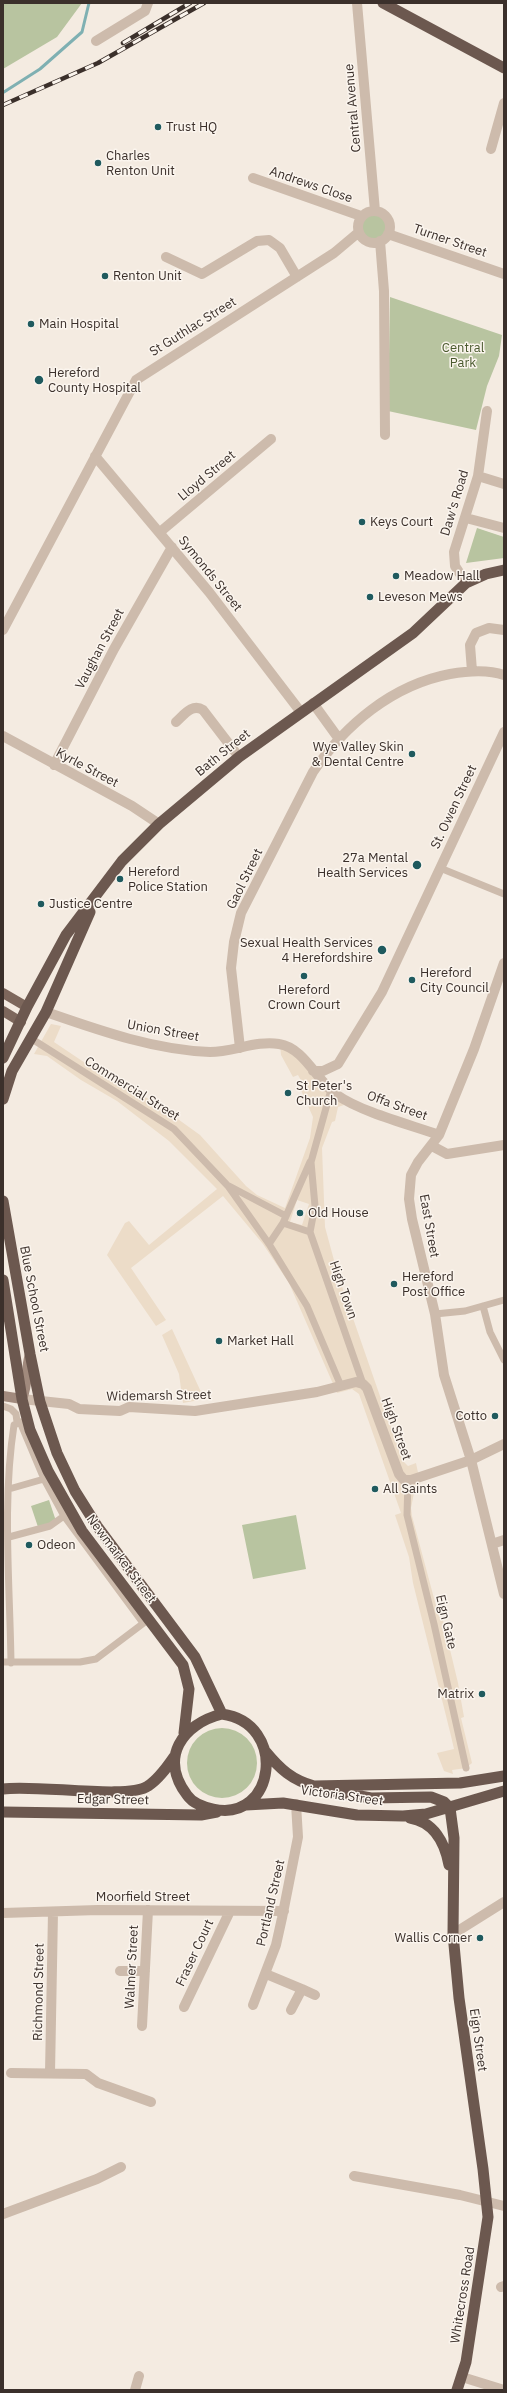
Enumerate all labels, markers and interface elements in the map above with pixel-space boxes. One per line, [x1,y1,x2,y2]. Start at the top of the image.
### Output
street label: Central Avenue [341,63,365,153]
place label: Trust HQ [166,119,217,135]
marker: Trust HQ [153,122,163,132]
place label: Charles Renton Unit [106,148,175,179]
marker: Charles Renton Unit [93,158,103,168]
street label: Andrews Close [267,164,355,206]
street label: Turner Street [411,221,489,261]
place label: Renton Unit [113,268,182,284]
marker: Renton Unit [100,271,110,281]
street label: St Guthlac Street [147,294,239,360]
place label: Main Hospital [39,316,119,332]
marker: Main Hospital [26,319,36,329]
park label: Central Park [442,340,484,371]
place label: Hereford County Hospital [48,365,141,396]
marker: Hereford County Hospital [33,374,45,386]
street label: Lloyd Street [175,448,239,504]
street label: Daw's Road [438,468,472,538]
place label: Keys Court [370,514,433,530]
marker: Keys Court [357,517,367,527]
street label: Symonds Street [175,533,245,615]
place label: Meadow Hall [404,568,480,584]
marker: Meadow Hall [391,571,401,581]
place label: Leveson Mews [378,589,463,605]
marker: Leveson Mews [365,592,375,602]
street label: Vaughan Street [72,606,128,692]
street label: Bath Street [192,726,254,780]
place label: Wye Valley Skin & Dental Centre [312,739,404,770]
street label: Kyrle Street [53,745,121,791]
marker: Wye Valley Skin & Dental Centre [407,749,417,759]
street label: St. Owen Street [428,762,480,852]
street label: Gaol Street [224,846,266,912]
place label: 27a Mental Health Services [317,850,408,881]
marker: 27a Mental Health Services [411,859,423,871]
place label: Hereford Police Station [128,864,208,895]
marker: Hereford Police Station [115,874,125,884]
place label: Justice Centre [49,896,133,912]
marker: Justice Centre [36,899,46,909]
place label: Sexual Health Services 4 Herefordshire [240,935,373,966]
marker: Sexual Health Services 4 Herefordshire [376,944,388,956]
place label: Hereford City Council [420,965,489,996]
marker: Hereford Crown Court [299,971,309,981]
marker: Hereford City Council [407,975,417,985]
place label: Hereford Crown Court [268,982,340,1013]
street label: Union Street [126,1017,200,1045]
street label: Commercial Street [82,1054,182,1124]
place label: St Peter's Church [296,1078,352,1109]
marker: St Peter's Church [283,1088,293,1098]
street label: Offa Street [365,1088,429,1124]
street label: East Street [416,1193,442,1259]
place label: Old House [308,1205,369,1221]
marker: Old House [295,1208,305,1218]
street label: Blue School Street [16,1245,52,1353]
street label: High Town [326,1259,360,1321]
place label: Hereford Post Office [402,1269,465,1300]
marker: Hereford Post Office [389,1279,399,1289]
place label: Market Hall [227,1333,294,1349]
marker: Market Hall [214,1336,224,1346]
street label: Widemarsh Street [106,1387,212,1405]
street label: High Street [377,1396,415,1462]
place label: Cotto [455,1408,487,1424]
marker: Cotto [490,1411,500,1421]
place label: All Saints [383,1481,437,1497]
marker: All Saints [370,1484,380,1494]
street label: Newmarket Street [83,1512,159,1606]
place label: Odeon [37,1537,76,1553]
marker: Odeon [24,1540,34,1550]
street label: Eign Gate [432,1593,460,1651]
place label: Matrix [437,1686,474,1702]
marker: Matrix [477,1689,487,1699]
street label: Victoria Street [300,1782,384,1810]
street label: Edgar Street [77,1792,149,1808]
street label: Portland Street [253,1858,289,1948]
street label: Moorfield Street [96,1889,190,1905]
street label: Fraser Court [173,1917,217,1989]
street label: Walmer Street [122,1925,142,2009]
place label: Wallis Corner [395,1930,472,1946]
marker: Wallis Corner [475,1933,485,1943]
street label: Richmond Street [30,1943,48,2041]
street label: Eign Street [466,2007,490,2073]
street label: Whitecross Road [448,2245,478,2345]

